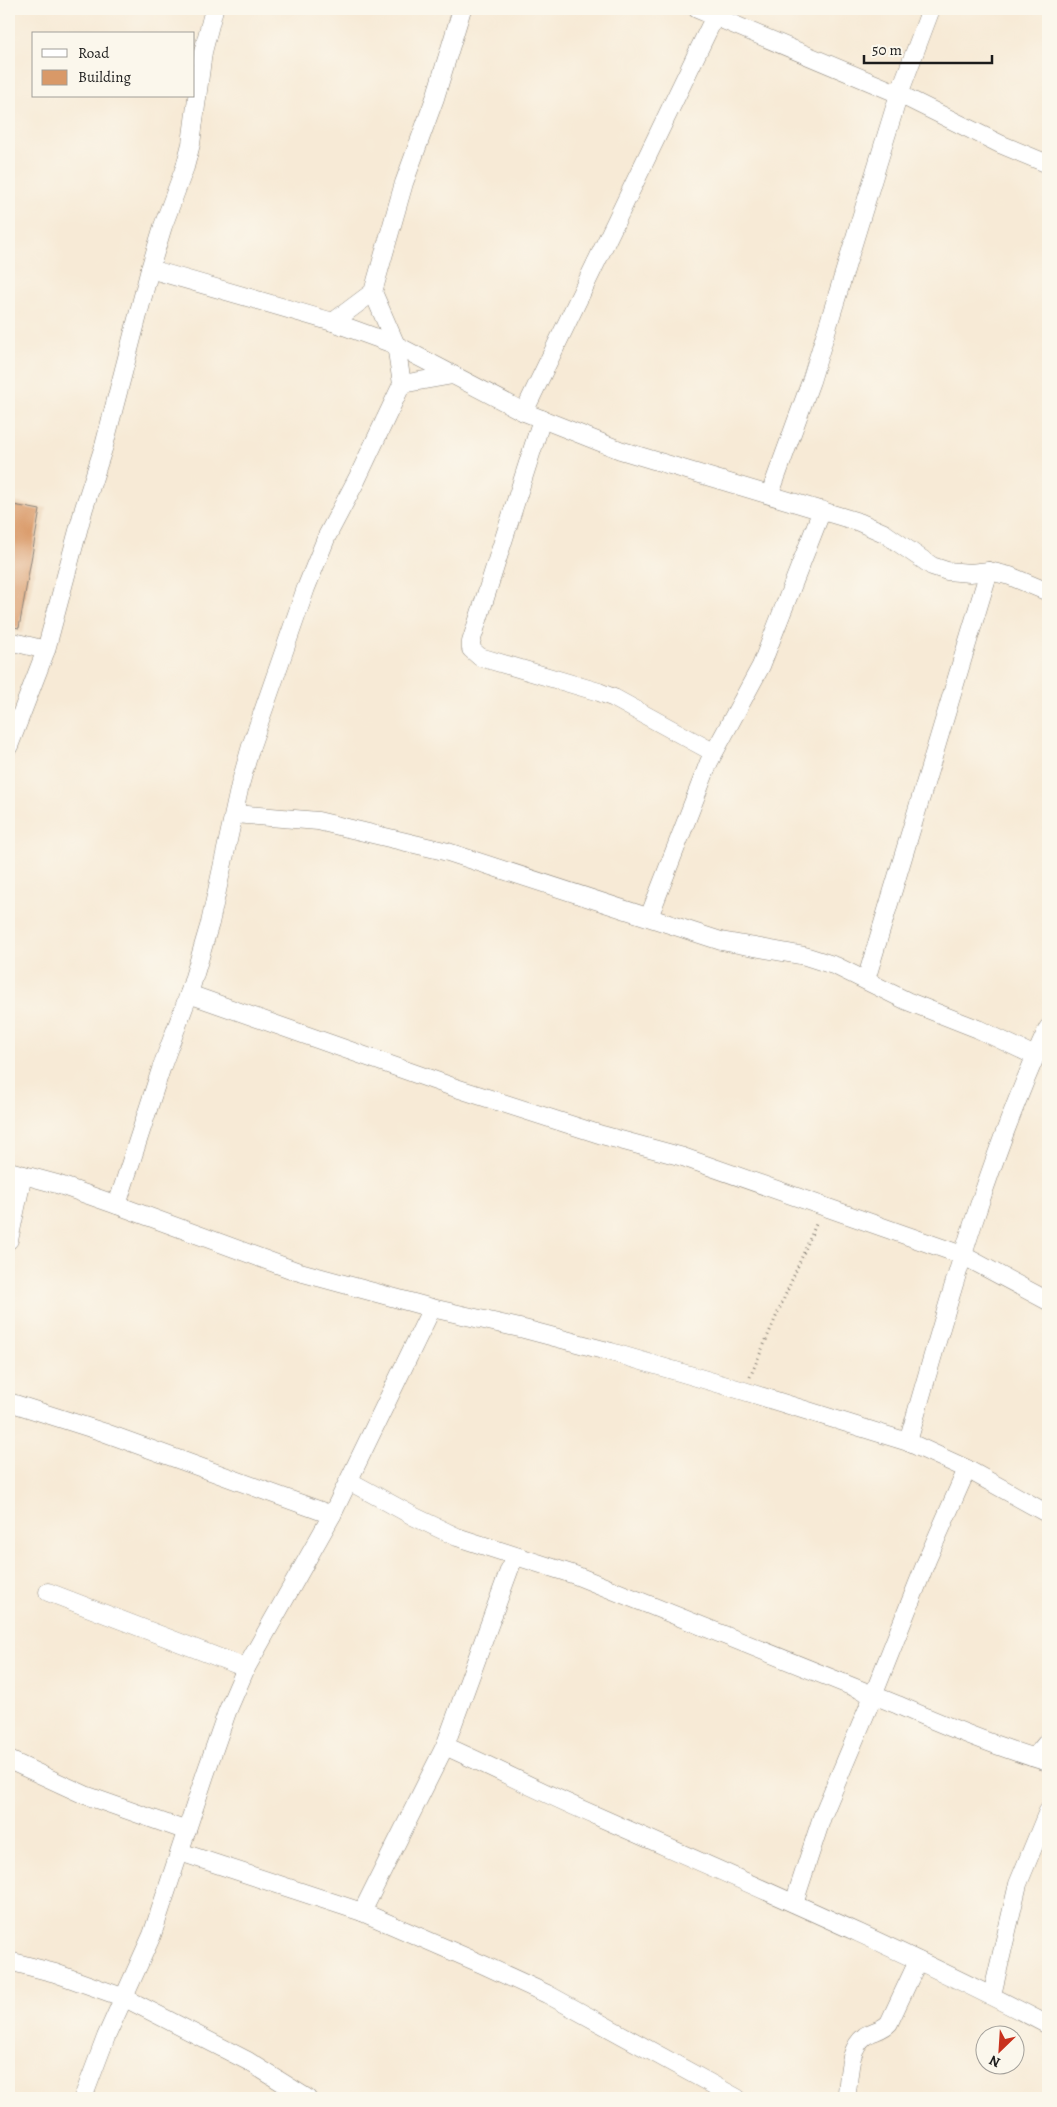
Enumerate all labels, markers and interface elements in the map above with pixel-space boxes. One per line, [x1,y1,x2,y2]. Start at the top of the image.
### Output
legend [32,32,195,98]
scale bar [864,32,992,64]
text: 50 m [872,40,902,60]
text: Road [78,43,110,63]
text: Building [78,67,131,87]
north arrow [974,2024,1024,2074]
text: N [986,2051,1003,2072]

